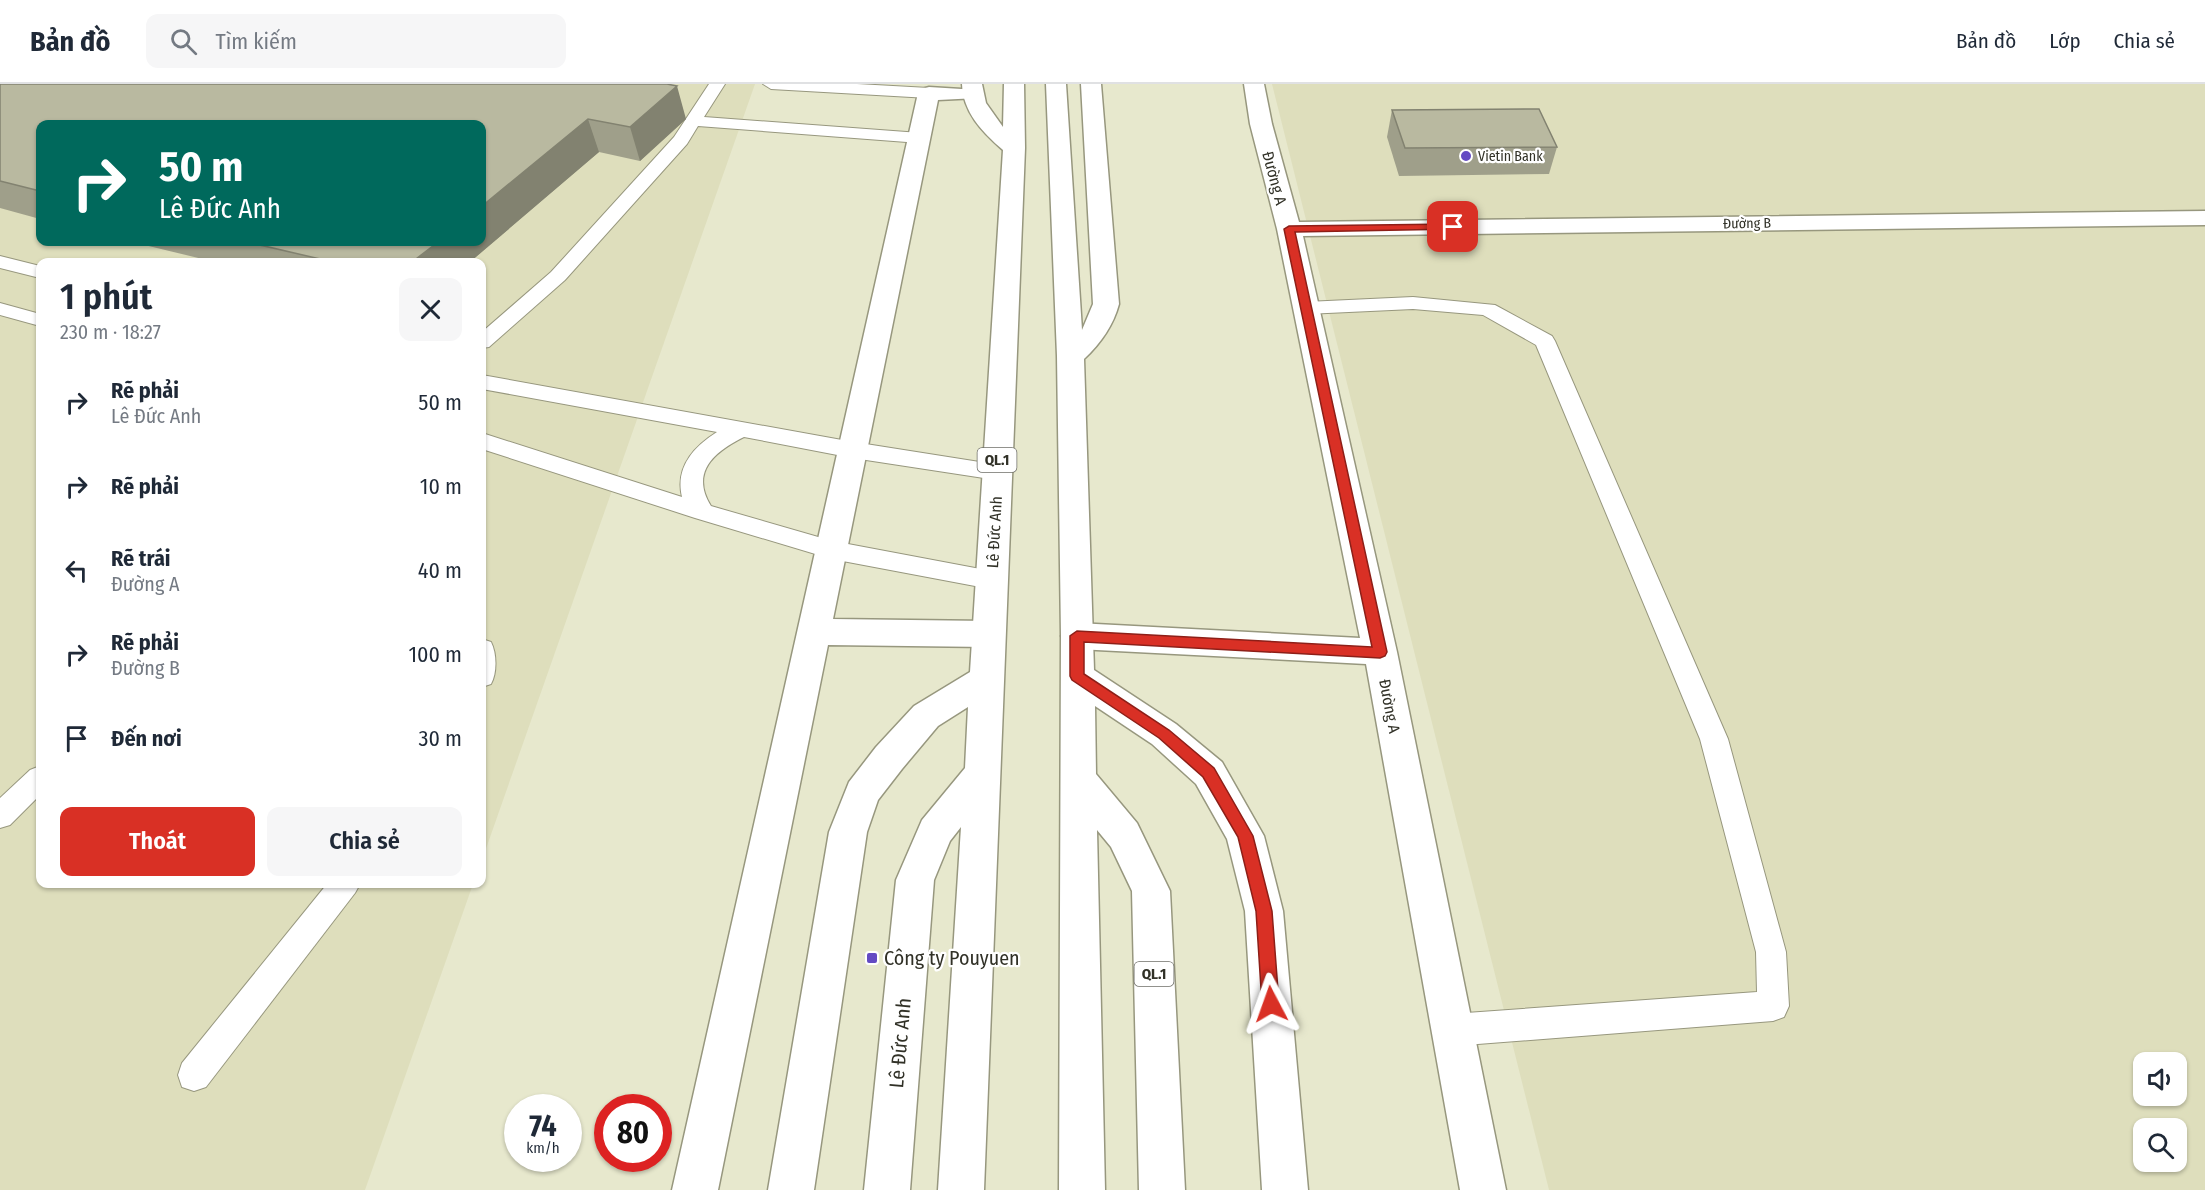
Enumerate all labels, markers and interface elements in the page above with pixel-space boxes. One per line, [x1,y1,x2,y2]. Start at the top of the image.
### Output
search box [146,14,566,68]
text: Bản đồ [30,25,110,58]
icon: search [167,25,200,58]
text: Tìm kiếm [215,28,297,55]
text: Bản đồ [1956,28,2016,54]
text: Lớp [2049,28,2081,54]
text: Chia sẻ [2114,28,2175,54]
text: 50 m [159,142,243,192]
icon: right [60,144,138,222]
place label: Vietin Bank [1478,148,1543,165]
street label: Đường A [1258,149,1291,208]
marker: Vietin Bank [1459,149,1473,163]
text: Lê Đức Anh [159,193,281,225]
pin [1427,201,1478,252]
icon: arrive [1436,210,1469,243]
street label: Đường B [1723,215,1772,232]
text: 1 phút [60,275,152,319]
button: close [399,278,462,341]
text: 230 m · 18:27 [60,320,161,344]
text: Rẽ phải [111,377,179,404]
icon: right [60,386,93,419]
text: 50 m [418,389,462,416]
text: Lê Đức Anh [111,404,201,428]
road number: QL.1 [978,448,1016,472]
icon: right [60,470,93,503]
text: Rẽ phải [111,473,179,500]
text: 10 m [420,473,462,500]
street label: Lê Đức Anh [983,495,1006,569]
text: Rẽ trái [111,545,171,572]
icon: left [60,554,93,587]
text: 40 m [418,557,462,584]
text: Đường A [111,572,180,596]
text: Rẽ phải [111,629,179,656]
icon: right [60,638,93,671]
text: 100 m [408,641,462,668]
text: Đường B [111,656,180,680]
street label: Đường A [1375,677,1404,735]
icon: arrive [60,722,93,755]
text: Đến nơi [111,725,182,752]
text: 30 m [419,725,462,752]
button: Thoát [60,807,255,876]
button: Chia sẻ [267,807,462,876]
place label: Công ty Pouyuen [884,946,1020,970]
marker: Công ty Pouyuen [865,951,879,965]
road number: QL.1 [1134,962,1174,986]
position arrow [1239,972,1303,1036]
street label: Lê Đức Anh [884,997,916,1089]
map controls [2133,1052,2187,1172]
button: sound [2133,1052,2187,1106]
speed limit sign: 80 [594,1094,672,1172]
text: 74 [529,1108,557,1144]
button: search [2133,1118,2187,1172]
text: km/h [526,1139,560,1157]

